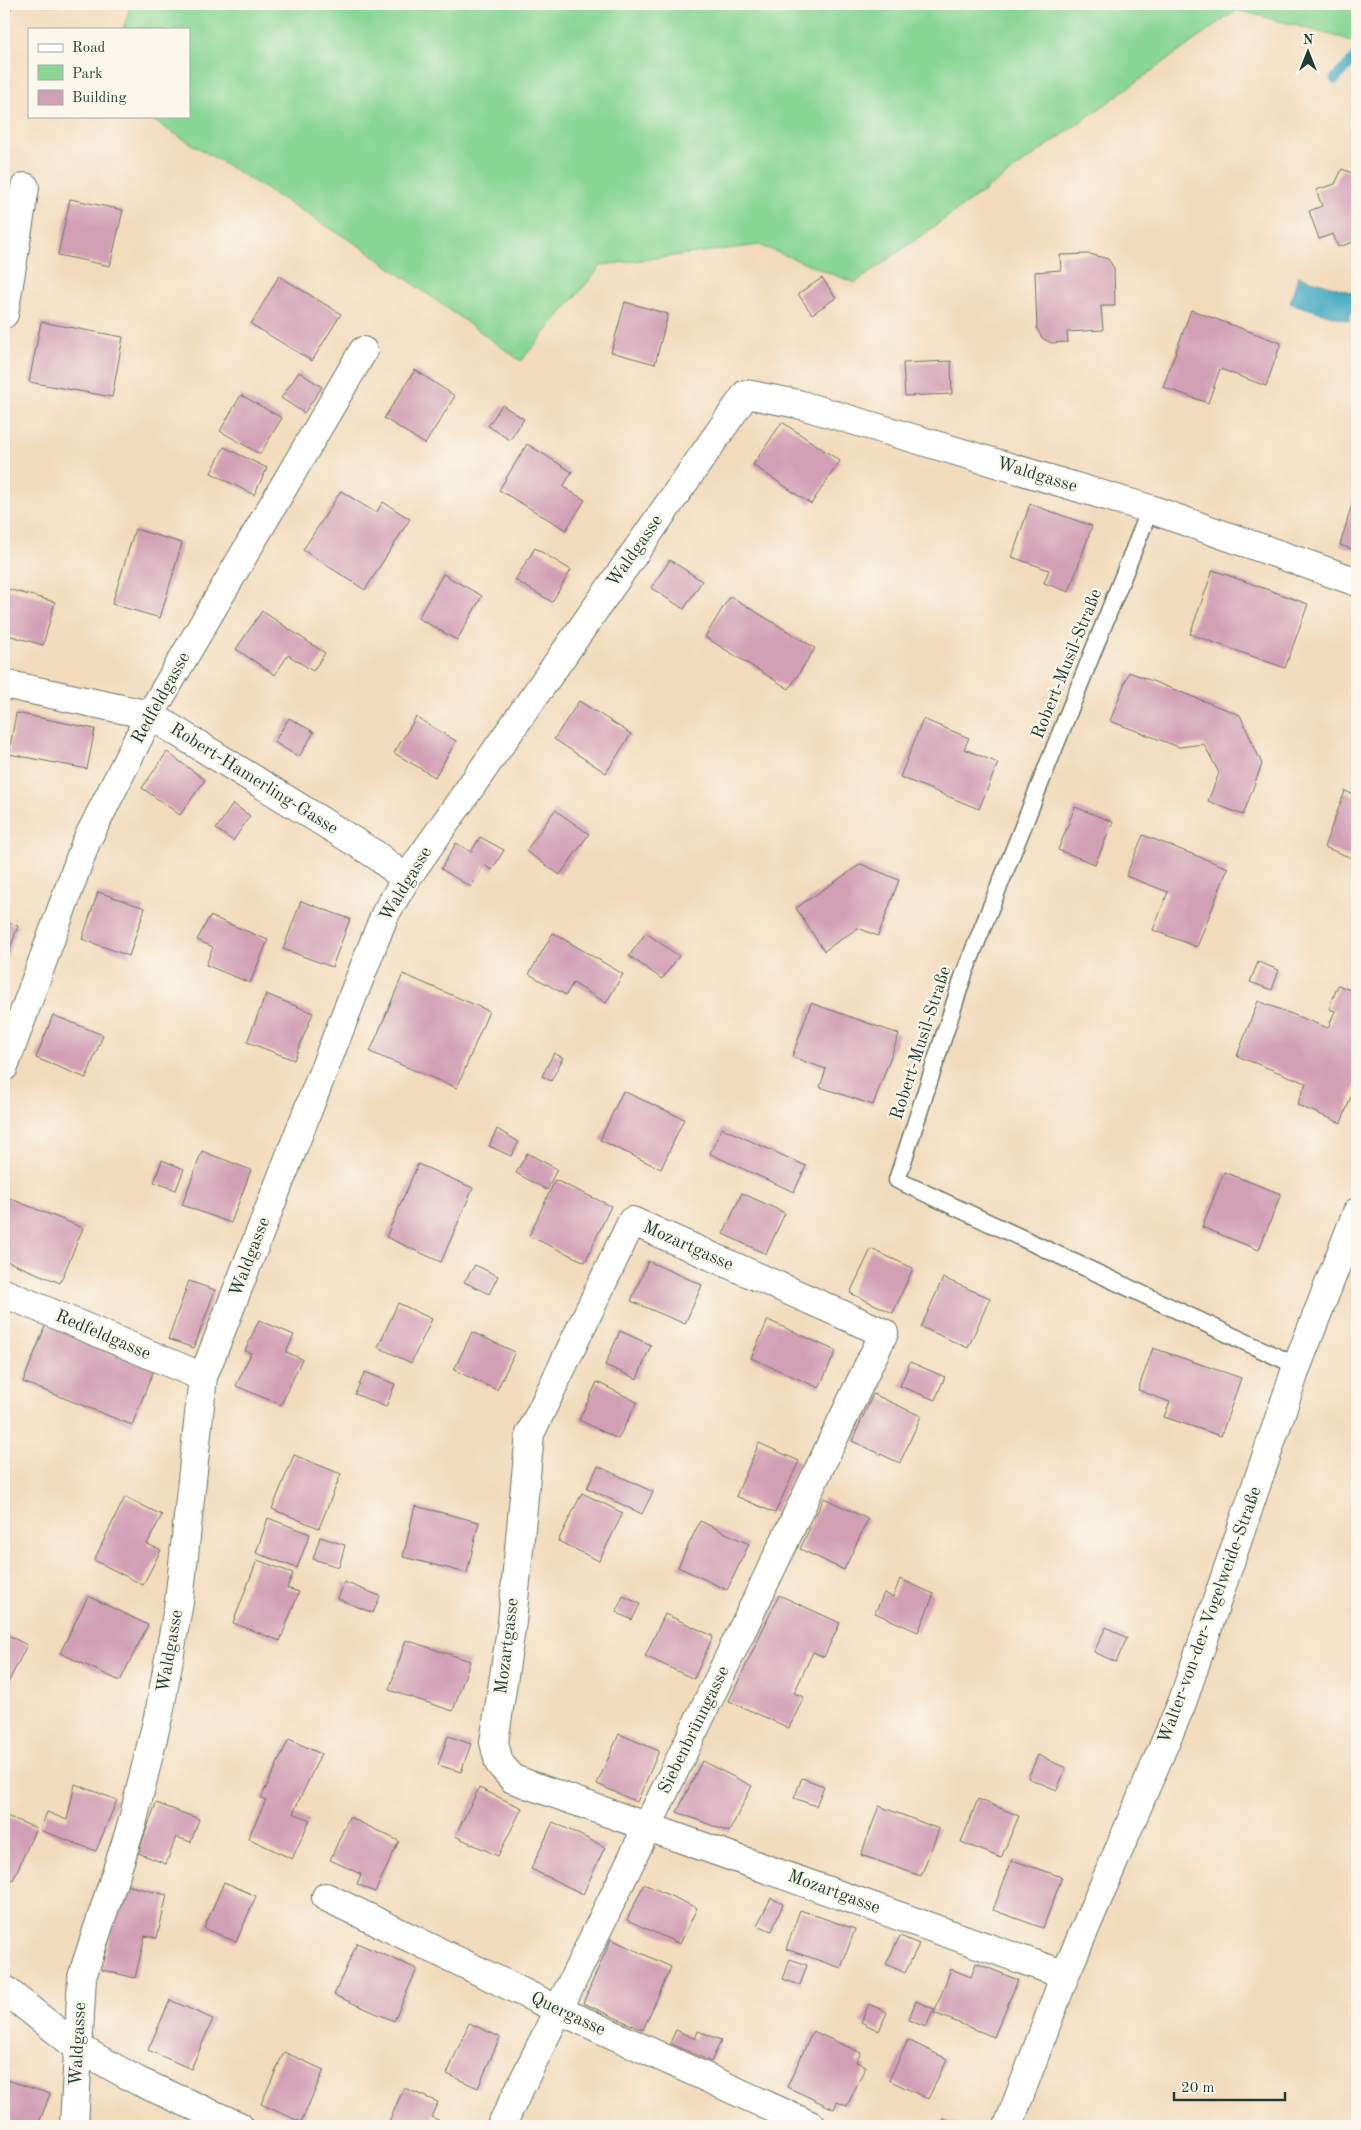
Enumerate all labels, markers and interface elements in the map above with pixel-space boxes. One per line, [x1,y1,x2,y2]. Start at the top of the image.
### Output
legend [28,28,190,118]
north arrow [1284,28,1334,78]
text: N [1303,33,1314,47]
text: Road [72,41,106,56]
text: Park [72,67,103,82]
text: Building [72,91,127,106]
street label: Waldgasse [994,454,1080,496]
street label: Waldgasse [604,512,666,590]
street label: Robert-Musil-Straße [1029,586,1105,742]
street label: Redfeldgasse [129,649,193,747]
street label: Robert-Hamerling-Gasse [167,720,341,838]
street label: Waldgasse [377,844,435,924]
street label: Robert-Musil-Straße [888,964,954,1122]
street label: Waldgasse [227,1215,273,1299]
street label: Mozartgasse [640,1218,736,1274]
street label: Redfeldgasse [53,1307,153,1363]
street label: Walter-von-der-Vogelweide-Straße [1155,1484,1265,1746]
street label: Mozartgasse [492,1597,522,1695]
street label: Waldgasse [154,1608,186,1694]
street label: Siebenbrünngasse [655,1663,733,1797]
street label: Mozartgasse [785,1867,883,1917]
street label: Quergasse [528,1989,608,2039]
street label: Waldgasse [67,2002,89,2086]
scale bar [1174,2070,1285,2102]
text: 20 m [1181,2081,1215,2096]

